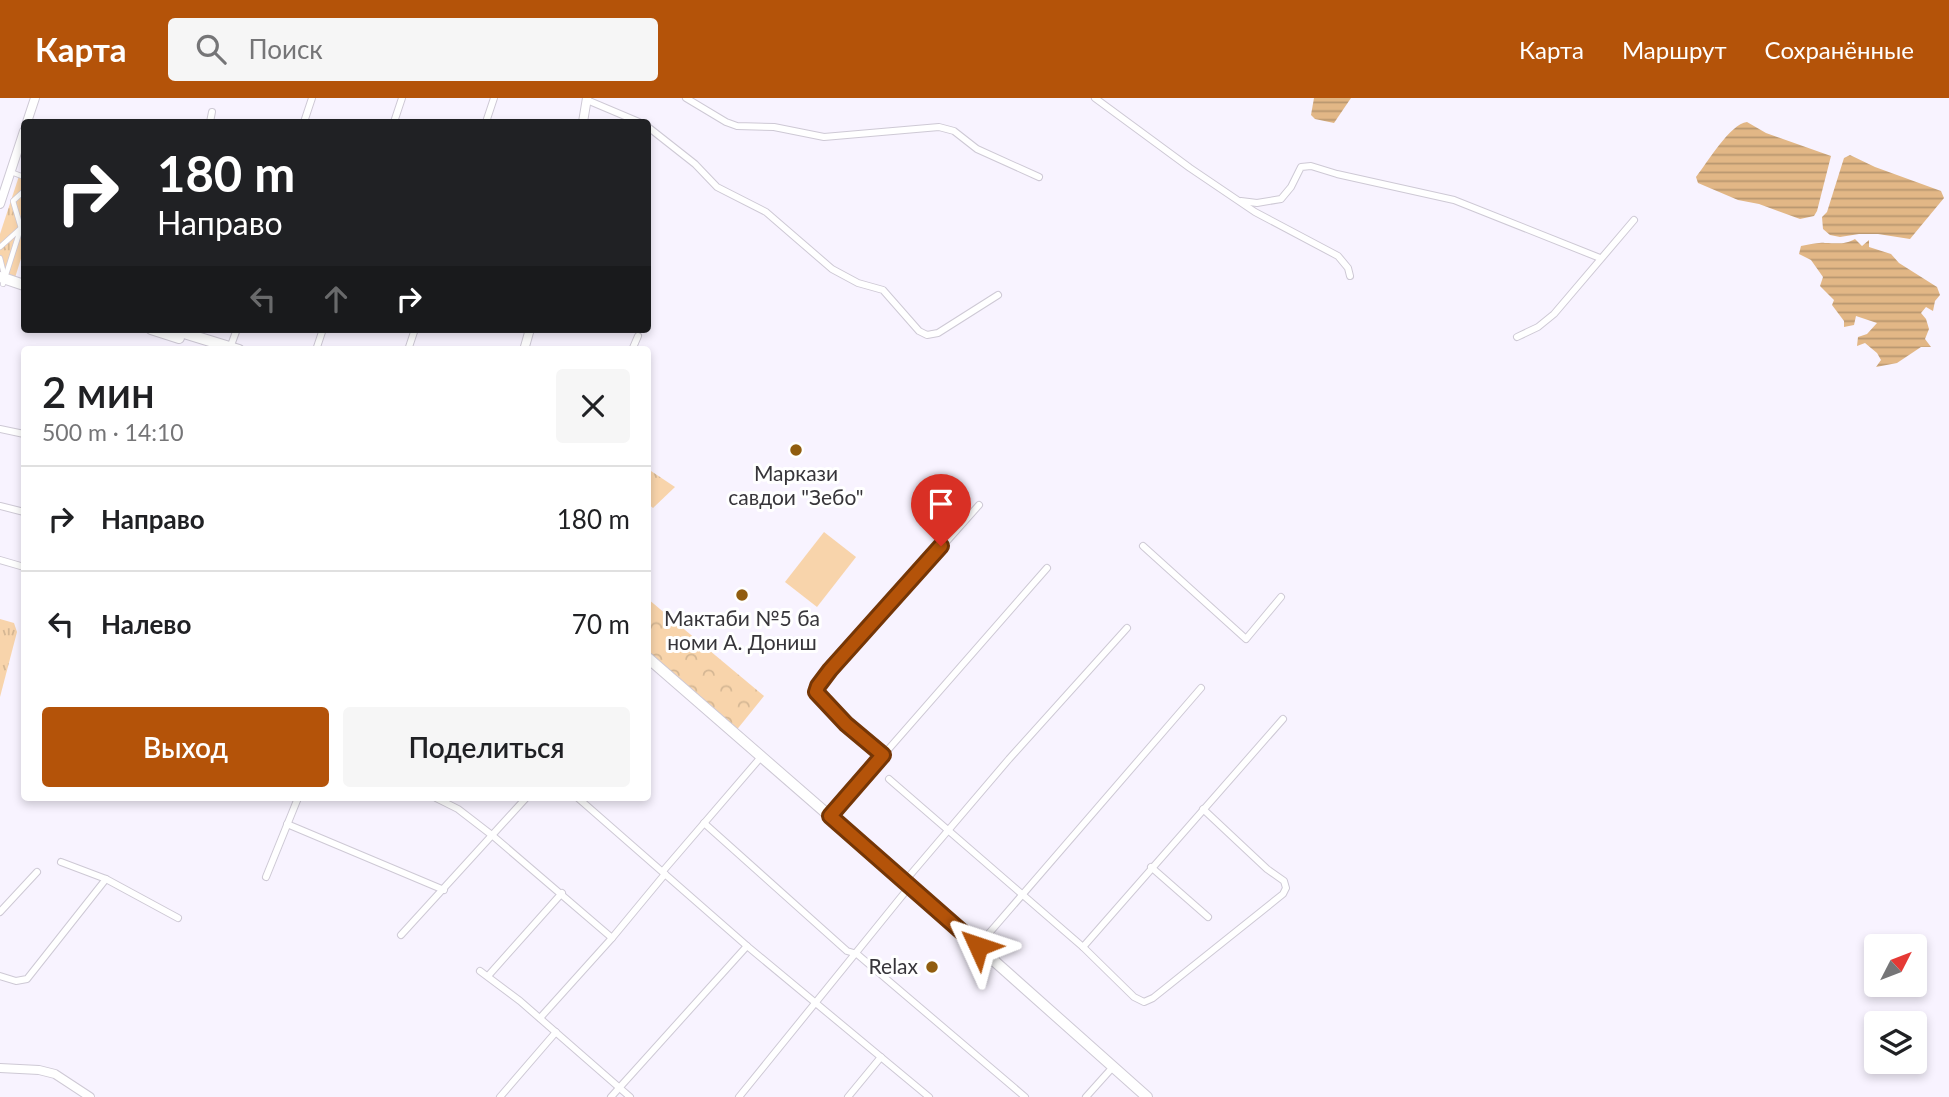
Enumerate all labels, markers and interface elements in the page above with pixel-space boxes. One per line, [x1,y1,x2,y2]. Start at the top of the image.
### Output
search box [168,18,658,81]
text: Карта [35,29,126,69]
icon: search [192,30,230,68]
text: Поиск [248,33,323,65]
text: Карта [1519,35,1584,64]
text: Маршрут [1622,35,1727,64]
text: Сохранённые [1765,35,1914,64]
text: 180 m [157,144,295,202]
icon: right [42,147,133,238]
text: Направо [157,203,283,242]
icon: left [244,280,282,318]
icon: ahead [317,280,355,318]
icon: right [390,280,428,318]
text: 2 мин [42,367,155,417]
button: close [556,369,630,443]
text: 500 m · 14:10 [42,418,184,446]
marker: Маркази савдои "Зебо" [788,442,804,458]
place label: Маркази савдои "Зебо" [728,460,864,509]
pin [911,474,971,546]
icon: arrive [922,485,960,523]
icon: right [42,500,80,538]
text: Направо [101,503,205,535]
text: 180 m [557,503,630,535]
marker: Мактаби №5 ба номи А. Дониш [734,587,750,603]
icon: left [42,605,80,643]
place label: Мактаби №5 ба номи А. Дониш [664,605,820,654]
text: Налево [101,608,191,640]
text: 70 m [572,608,630,640]
button: Выход [42,707,329,787]
button: Поделиться [343,707,630,787]
position arrow [941,909,1015,983]
north arrow [1864,934,1927,998]
map controls [1864,934,1927,1074]
place label: Relax [869,953,919,978]
marker: Relax [924,959,940,975]
button: layers [1864,1011,1927,1074]

